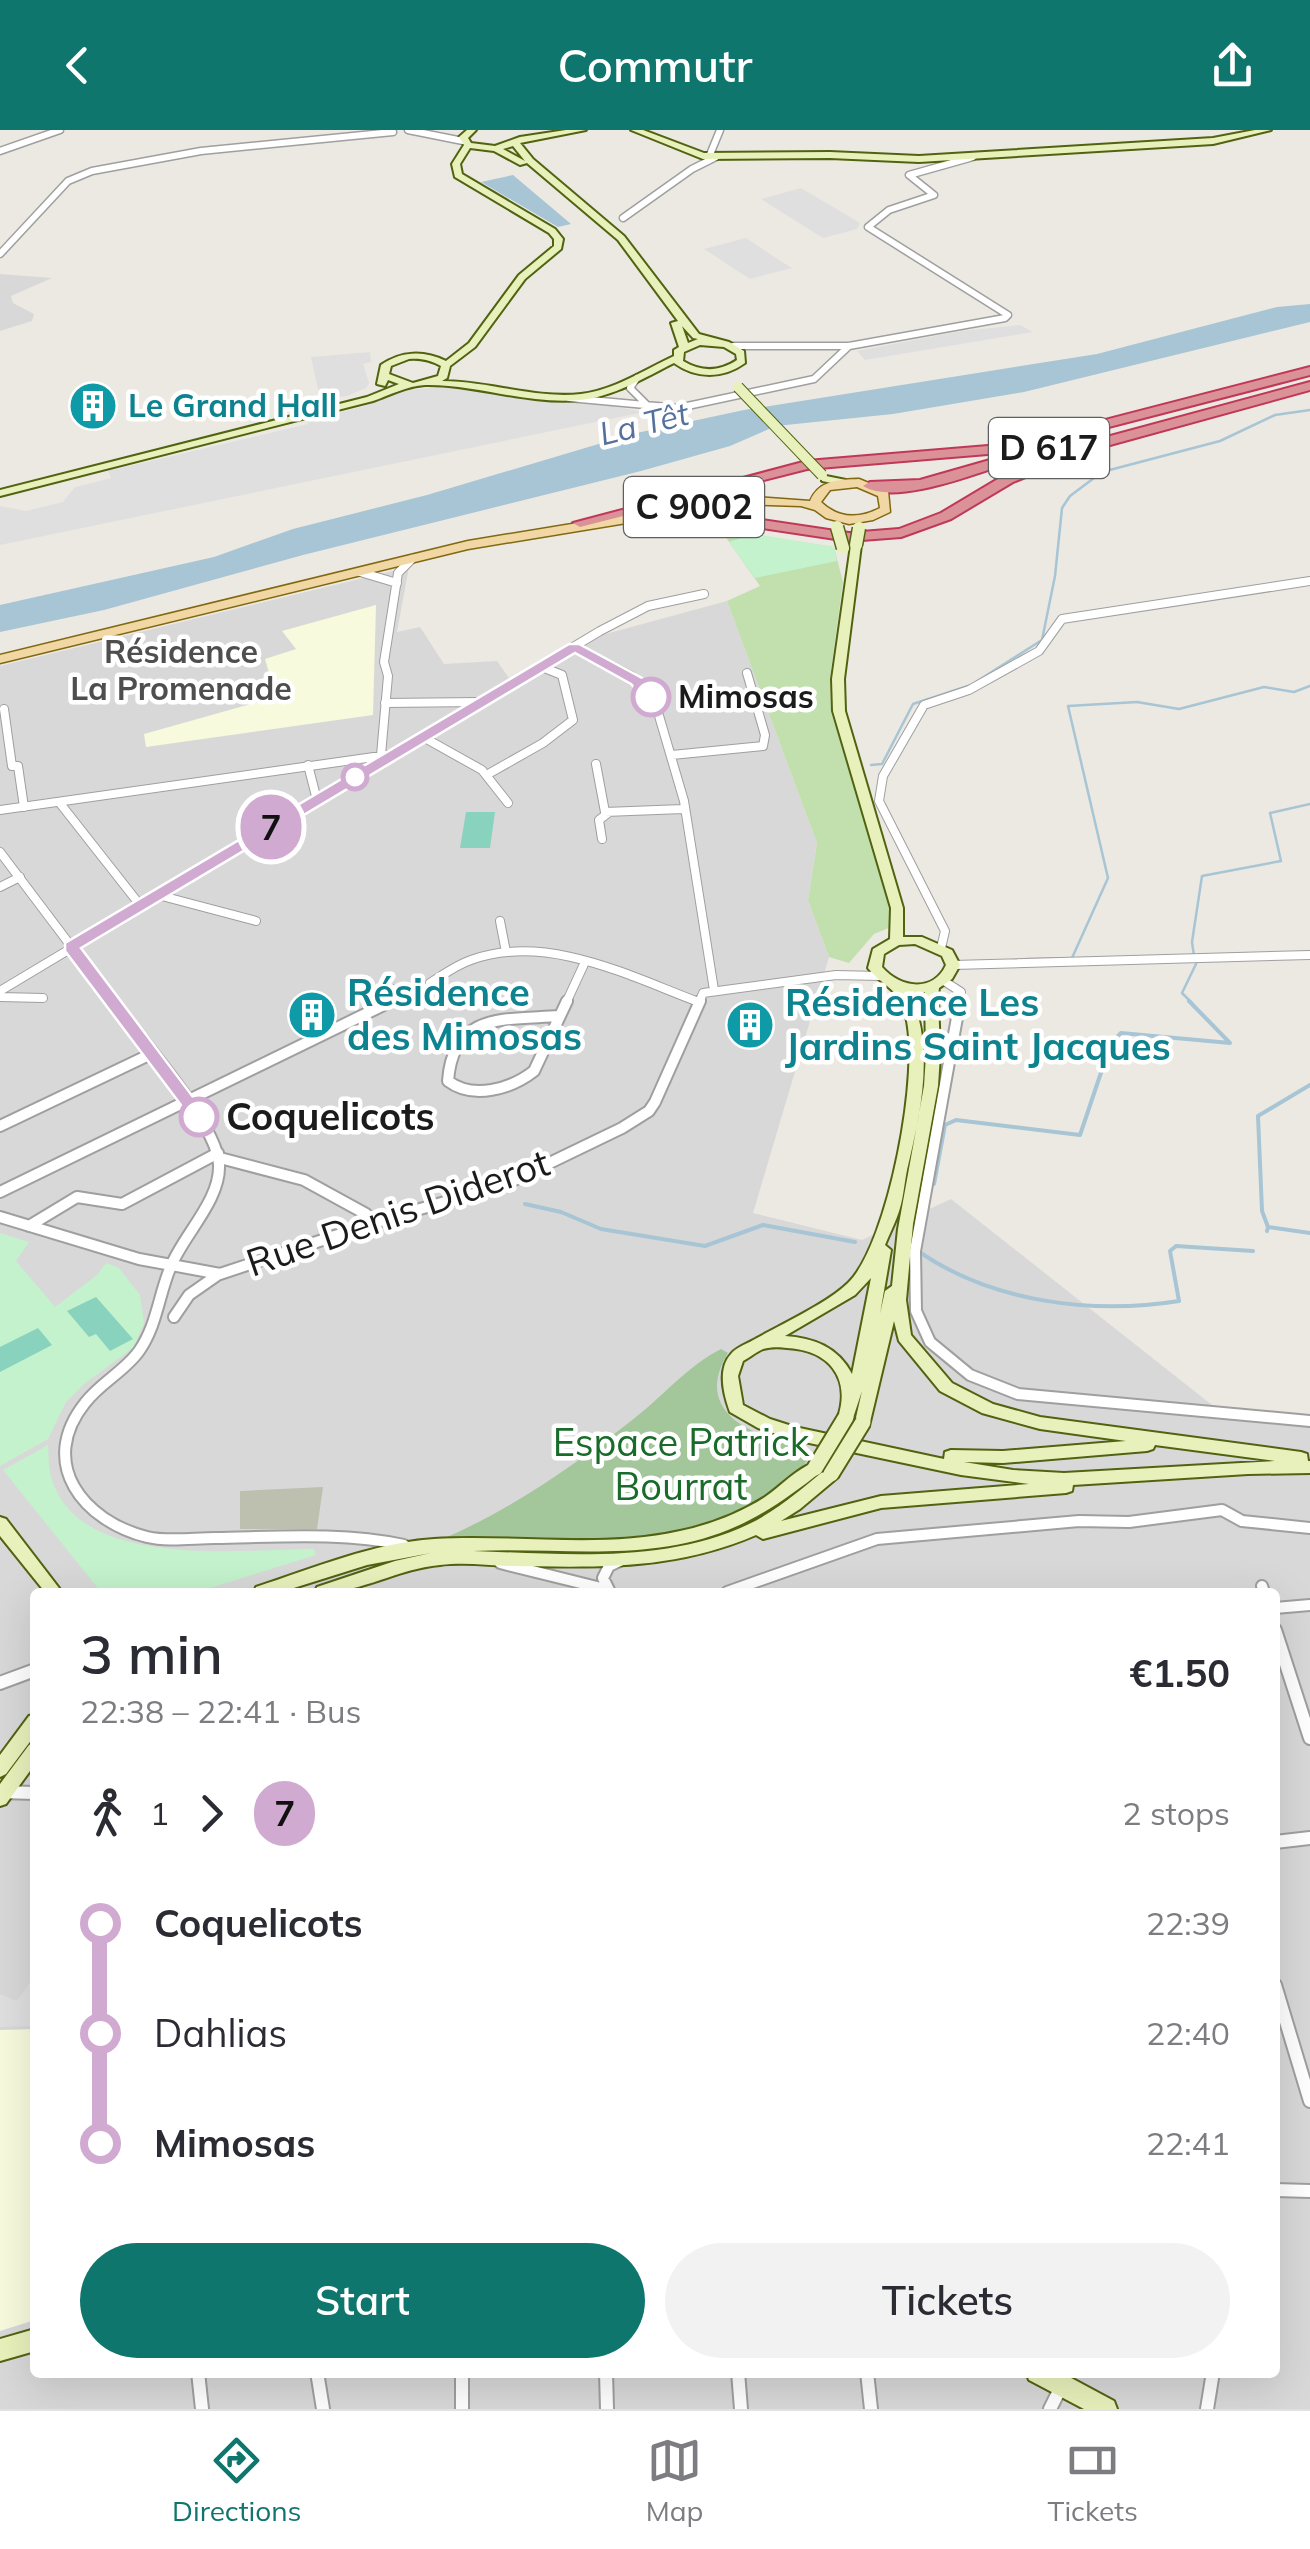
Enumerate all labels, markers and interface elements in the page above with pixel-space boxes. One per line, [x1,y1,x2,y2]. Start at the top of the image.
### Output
text: Commutr [558,37,753,93]
icon: back [50,38,105,93]
icon: share [1205,38,1260,93]
building icon: Le Grand Hall [67,380,119,432]
place label: Le Grand Hall [128,385,337,425]
water label: La Têt [595,392,693,453]
road number: D 617 [989,418,1109,478]
road number: C 9002 [624,477,764,537]
district label: Résidence La Promenade [70,631,292,708]
place label: Mimosas [678,676,814,716]
marker: Mimosas [632,678,670,716]
unlabelled marker [342,764,368,790]
line badge: 7 [238,794,304,860]
text: 7 [260,805,282,849]
place label: Résidence des Mimosas [347,968,582,1060]
place label: Résidence Les Jardins Saint Jacques [785,978,1171,1070]
building icon: Résidence des Mimosas [286,989,338,1041]
building icon: Résidence Les Jardins Saint Jacques [724,999,776,1051]
place label: Coquelicots [226,1092,435,1140]
marker: Coquelicots [180,1098,218,1136]
street label: Rue Denis Diderot [240,1138,555,1286]
park label: Espace Patrick Bourrat [553,1418,810,1510]
text: 3 min [80,1619,223,1688]
text: €1.50 [1129,1649,1230,1697]
text: 22:38 – 22:41 · Bus [80,1691,361,1731]
icon: walk [80,1786,135,1841]
icon: forward [184,1786,239,1841]
text: 7 [274,1791,295,1835]
text: 1 [150,1793,169,1833]
text: 2 stops [1122,1793,1230,1833]
text: Coquelicots [154,1899,363,1947]
text: 22:39 [1146,1903,1230,1943]
text: Dahlias [154,2009,287,2057]
text: 22:40 [1146,2013,1230,2053]
text: Mimosas [154,2119,315,2167]
text: 22:41 [1146,2123,1230,2163]
button: Start [80,2243,645,2358]
button: Tickets [665,2243,1230,2358]
tab: Directions [172,2433,302,2528]
tab: Map [646,2433,703,2528]
tab: Tickets [1047,2433,1138,2528]

